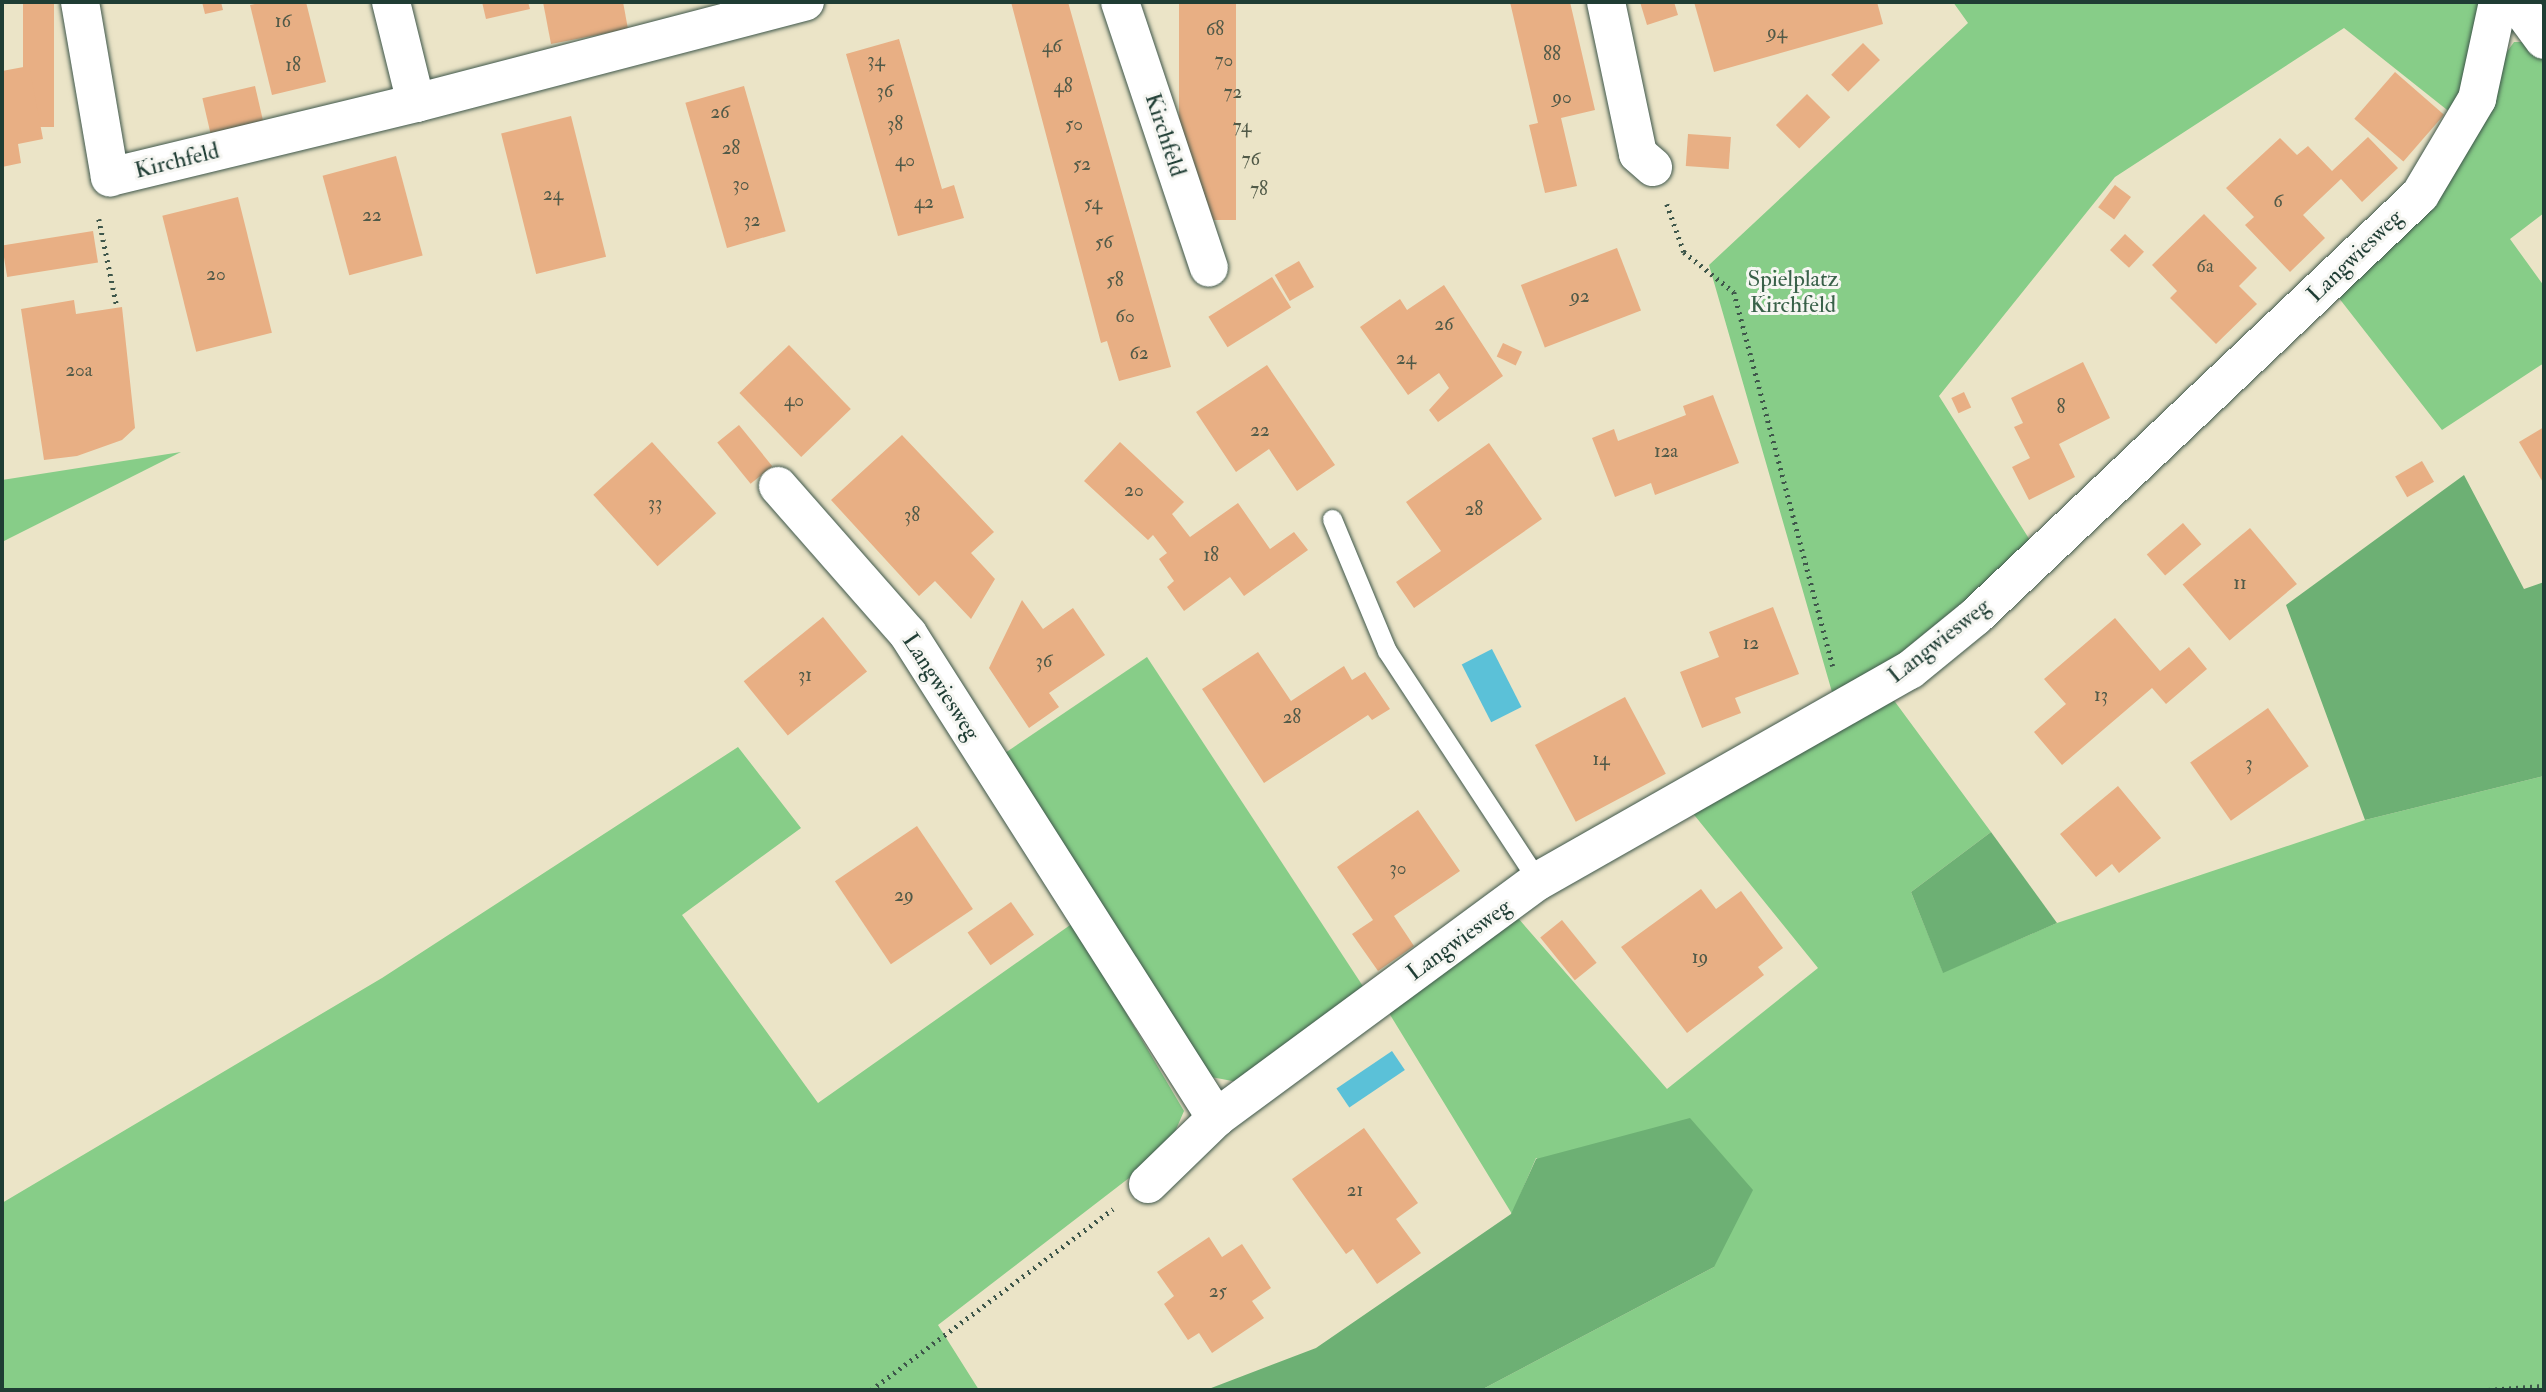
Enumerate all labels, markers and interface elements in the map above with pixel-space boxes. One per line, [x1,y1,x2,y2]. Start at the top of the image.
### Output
house number: 16 [275,11,291,33]
house number: 68 [1206,19,1224,41]
house number: 94 [1767,22,1787,44]
house number: 46 [1042,36,1062,58]
house number: 88 [1543,44,1561,66]
house number: 34 [867,50,885,72]
house number: 70 [1215,50,1233,72]
house number: 18 [285,55,301,77]
house number: 48 [1053,76,1073,98]
house number: 36 [877,81,893,103]
house number: 72 [1224,82,1242,104]
house number: 90 [1552,87,1572,109]
street label: Kirchfeld [1139,90,1191,180]
house number: 26 [710,102,730,124]
house number: 38 [887,114,903,136]
house number: 50 [1065,114,1083,136]
house number: 74 [1233,116,1251,138]
street label: Kirchfeld [132,137,222,185]
house number: 28 [722,138,740,160]
house number: 76 [1242,149,1260,171]
house number: 40 [895,150,915,172]
house number: 52 [1073,154,1091,176]
house number: 30 [732,174,750,196]
house number: 78 [1250,179,1268,201]
house number: 24 [543,184,563,206]
house number: 6 [2273,191,2283,213]
house number: 42 [914,192,934,214]
house number: 54 [1084,193,1102,215]
street label: Langwiesweg [2302,204,2408,308]
house number: 22 [362,205,382,227]
house number: 32 [744,210,760,232]
house number: 56 [1095,232,1113,254]
house number: 6a [2196,256,2214,278]
house number: 20 [206,264,226,286]
park label: Spielplatz Kirchfeld [1747,265,1839,319]
house number: 58 [1106,270,1124,292]
house number: 92 [1570,286,1590,308]
house number: 60 [1115,306,1135,328]
house number: 26 [1434,314,1454,336]
house number: 62 [1129,343,1149,365]
house number: 24 [1396,348,1416,370]
house number: 20a [65,360,93,382]
house number: 40 [784,390,804,412]
house number: 8 [2057,397,2065,419]
house number: 22 [1250,420,1270,442]
house number: 12a [1654,441,1678,463]
house number: 20 [1124,480,1144,502]
house number: 33 [648,493,662,515]
house number: 28 [1465,499,1483,521]
house number: 38 [904,505,920,527]
house number: 18 [1203,545,1219,567]
house number: 11 [2233,573,2247,595]
street label: Langwiesweg [1882,593,1996,689]
street label: Langwiesweg [896,628,986,746]
house number: 12 [1743,633,1759,655]
house number: 36 [1036,651,1052,673]
house number: 31 [798,665,812,687]
house number: 13 [2094,685,2108,707]
house number: 28 [1283,707,1301,729]
house number: 14 [1592,749,1610,771]
house number: 3 [2245,753,2253,775]
house number: 30 [1389,858,1407,880]
house number: 29 [894,885,914,907]
street label: Langwiesweg [1402,893,1516,987]
house number: 19 [1692,947,1708,969]
house number: 21 [1347,1180,1363,1202]
house number: 25 [1209,1281,1227,1303]

